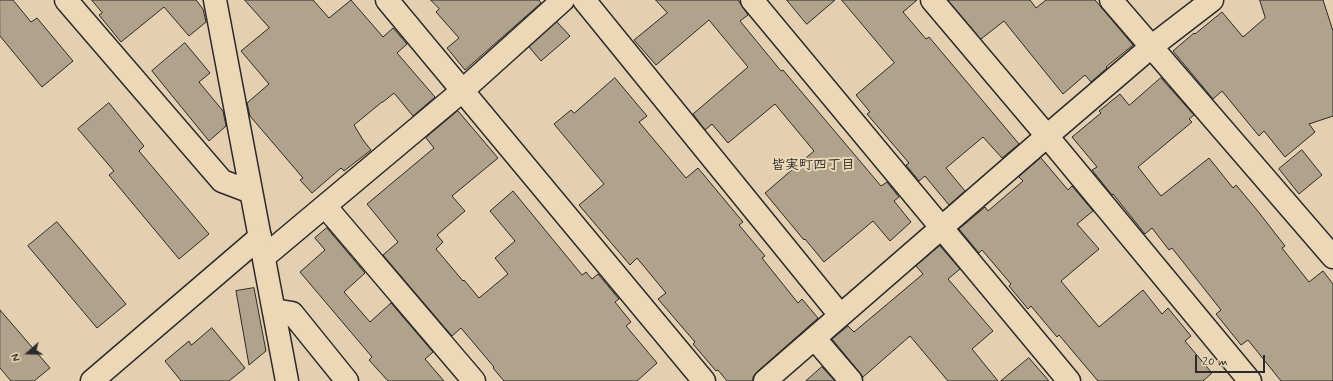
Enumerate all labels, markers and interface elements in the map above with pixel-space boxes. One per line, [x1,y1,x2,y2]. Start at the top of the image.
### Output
district label: 皆実町四丁目 [771,158,855,174]
north arrow [8,333,48,373]
scale bar [1197,347,1267,373]
text: N [9,351,25,363]
text: 20 m [1202,354,1228,370]

